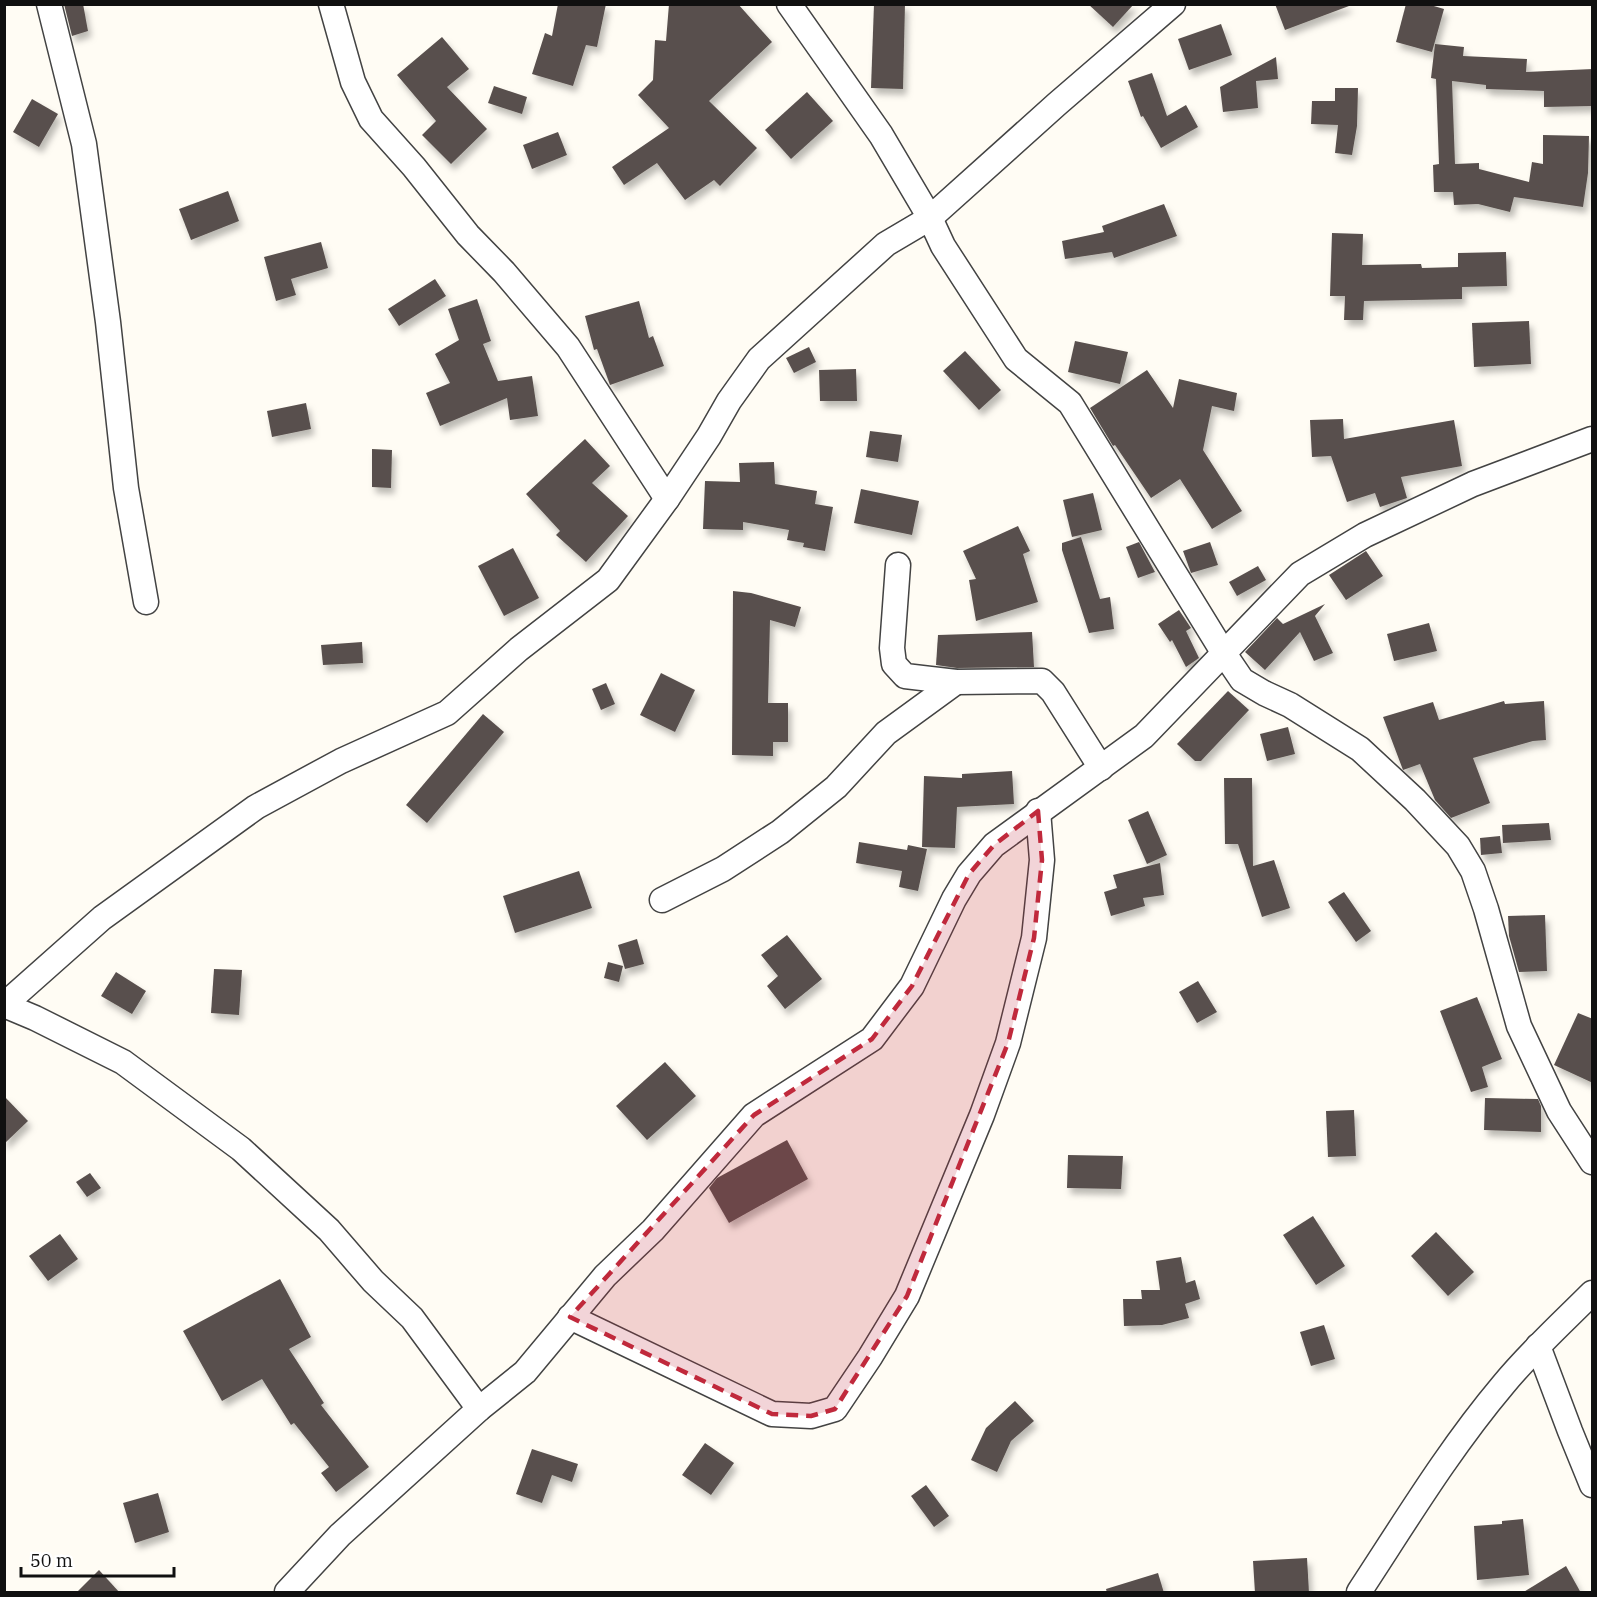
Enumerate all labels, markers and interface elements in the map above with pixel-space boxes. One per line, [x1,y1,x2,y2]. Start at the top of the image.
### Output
scale bar [21,1540,174,1578]
text: 50 m [30,1549,73,1572]

